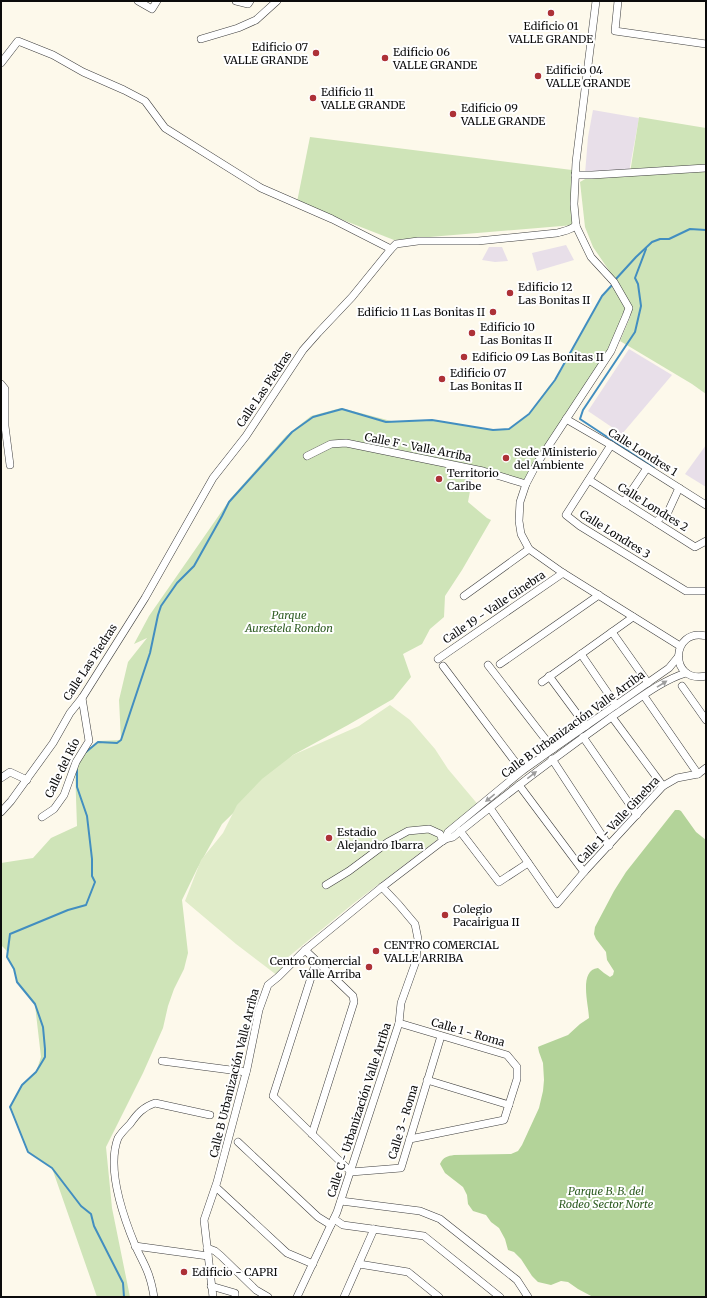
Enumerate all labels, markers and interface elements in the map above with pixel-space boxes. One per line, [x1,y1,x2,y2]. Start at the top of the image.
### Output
marker: Edificio 01 VALLE GRANDE [546,8,556,18]
place label: Edificio 01 VALLE GRANDE [508,19,593,46]
place label: Edificio 07 VALLE GRANDE [223,40,308,67]
place label: Edificio 06 VALLE GRANDE [392,45,477,72]
marker: Edificio 07 VALLE GRANDE [311,48,321,58]
marker: Edificio 06 VALLE GRANDE [380,53,390,63]
place label: Edificio 04 VALLE GRANDE [545,63,630,90]
marker: Edificio 04 VALLE GRANDE [533,71,543,81]
place label: Edificio 11 VALLE GRANDE [320,85,405,112]
marker: Edificio 11 VALLE GRANDE [308,93,318,103]
place label: Edificio 09 VALLE GRANDE [460,101,545,128]
marker: Edificio 09 VALLE GRANDE [448,109,458,119]
place label: Edificio 12 Las Bonitas II [518,280,590,307]
marker: Edificio 12 Las Bonitas II [505,288,515,298]
place label: Edificio 11 Las Bonitas II [357,305,485,319]
marker: Edificio 11 Las Bonitas II [488,307,498,317]
place label: Edificio 10 Las Bonitas II [480,320,552,347]
marker: Edificio 10 Las Bonitas II [467,328,477,338]
street label: Calle Las Piedras [233,348,295,430]
place label: Edificio 09 Las Bonitas II [472,350,604,364]
marker: Edificio 09 Las Bonitas II [459,352,469,362]
place label: Edificio 07 Las Bonitas II [450,366,522,393]
marker: Edificio 07 Las Bonitas II [437,374,447,384]
street label: Calle Londres 1 [606,425,680,479]
street label: Calle F - Valle Arriba [363,430,473,464]
place label: Sede Ministerio del Ambiente [514,445,598,472]
marker: Sede Ministerio del Ambiente [501,453,511,463]
place label: Territorio Caribe [447,466,499,493]
marker: Territorio Caribe [434,474,444,484]
street label: Calle Londres 2 [615,480,691,534]
street label: Calle Londres 3 [577,507,653,561]
street label: Calle 19 - Valle Ginebra [440,567,548,647]
park label: Parque Aurestela Rondon [244,608,333,635]
street label: Calle Las Piedras [60,621,120,703]
street label: Calle B Urbanización Valle Arriba [499,667,647,781]
one-way arrow [656,681,668,688]
street label: Calle del Río [42,735,83,800]
one-way arrow [527,770,538,779]
street label: Calle 1 - Valle Ginebra [574,773,662,867]
one-way arrow [485,793,496,802]
place label: Estadio Alejandro Ibarra [336,825,423,852]
marker: Estadio Alejandro Ibarra [324,833,334,843]
place label: Colegio Pacairigua II [453,902,520,929]
marker: Colegio Pacairigua II [440,910,450,920]
place label: CENTRO COMERCIAL VALLE ARRIBA [383,938,499,965]
marker: CENTRO COMERCIAL VALLE ARRIBA [371,946,381,956]
place label: Centro Comercial Valle Arriba [270,954,362,981]
marker: Centro Comercial Valle Arriba [364,962,374,972]
street label: Calle B Urbanización Valle Arriba [206,987,262,1159]
street label: Calle 1 - Roma [430,1015,506,1049]
street label: Calle C - Urbanización Valle Arriba [324,1021,394,1199]
street label: Calle 3 - Roma [385,1083,421,1161]
park label: Parque B. B. del Rodeo Sector Norte [559,1184,654,1211]
place label: Edificio - CAPRI [192,1265,278,1279]
marker: Edificio - CAPRI [179,1267,189,1277]

